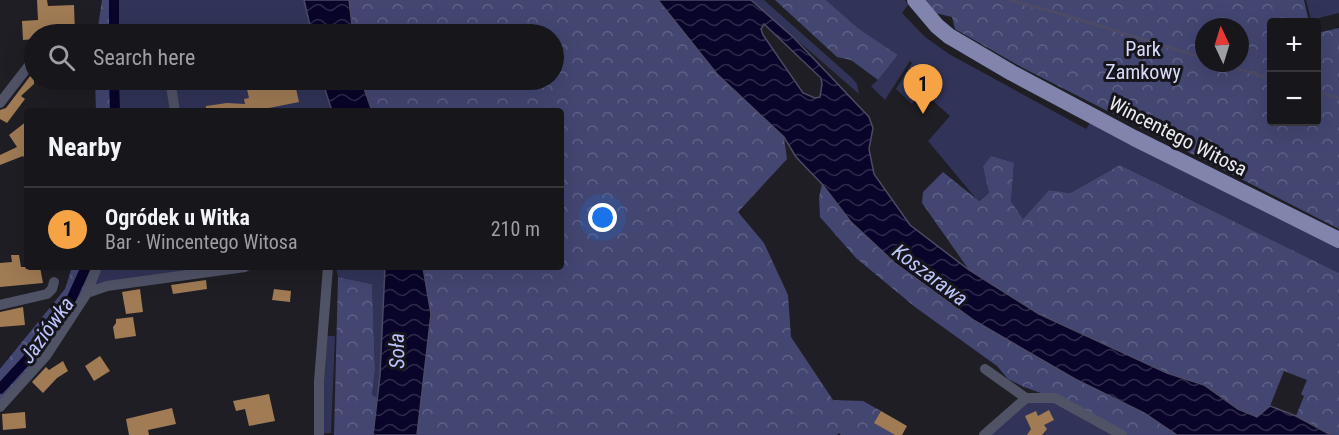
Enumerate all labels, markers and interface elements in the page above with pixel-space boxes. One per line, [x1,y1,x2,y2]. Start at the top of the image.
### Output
north arrow [1195,18,1249,72]
map controls [1267,18,1321,126]
button: + [1267,18,1321,72]
search box [24,24,564,90]
park label: Park Zamkowy [1105,37,1181,84]
icon: search [45,41,78,74]
text: Search here [93,45,195,70]
pin: 1 [904,64,942,114]
button: − [1267,72,1321,126]
street label: Wincentego Witosa [1105,91,1251,181]
text: Nearby [48,132,122,162]
your location [588,203,617,232]
text: Ogródek u Witka [105,205,250,230]
text: 1 [62,217,73,241]
text: 210 m [491,217,540,241]
text: Bar · Wincentego Witosa [105,230,298,254]
water label: Koszarawa [888,239,972,311]
water label: Jaziówka [15,292,79,368]
water label: Soła [385,333,409,369]

